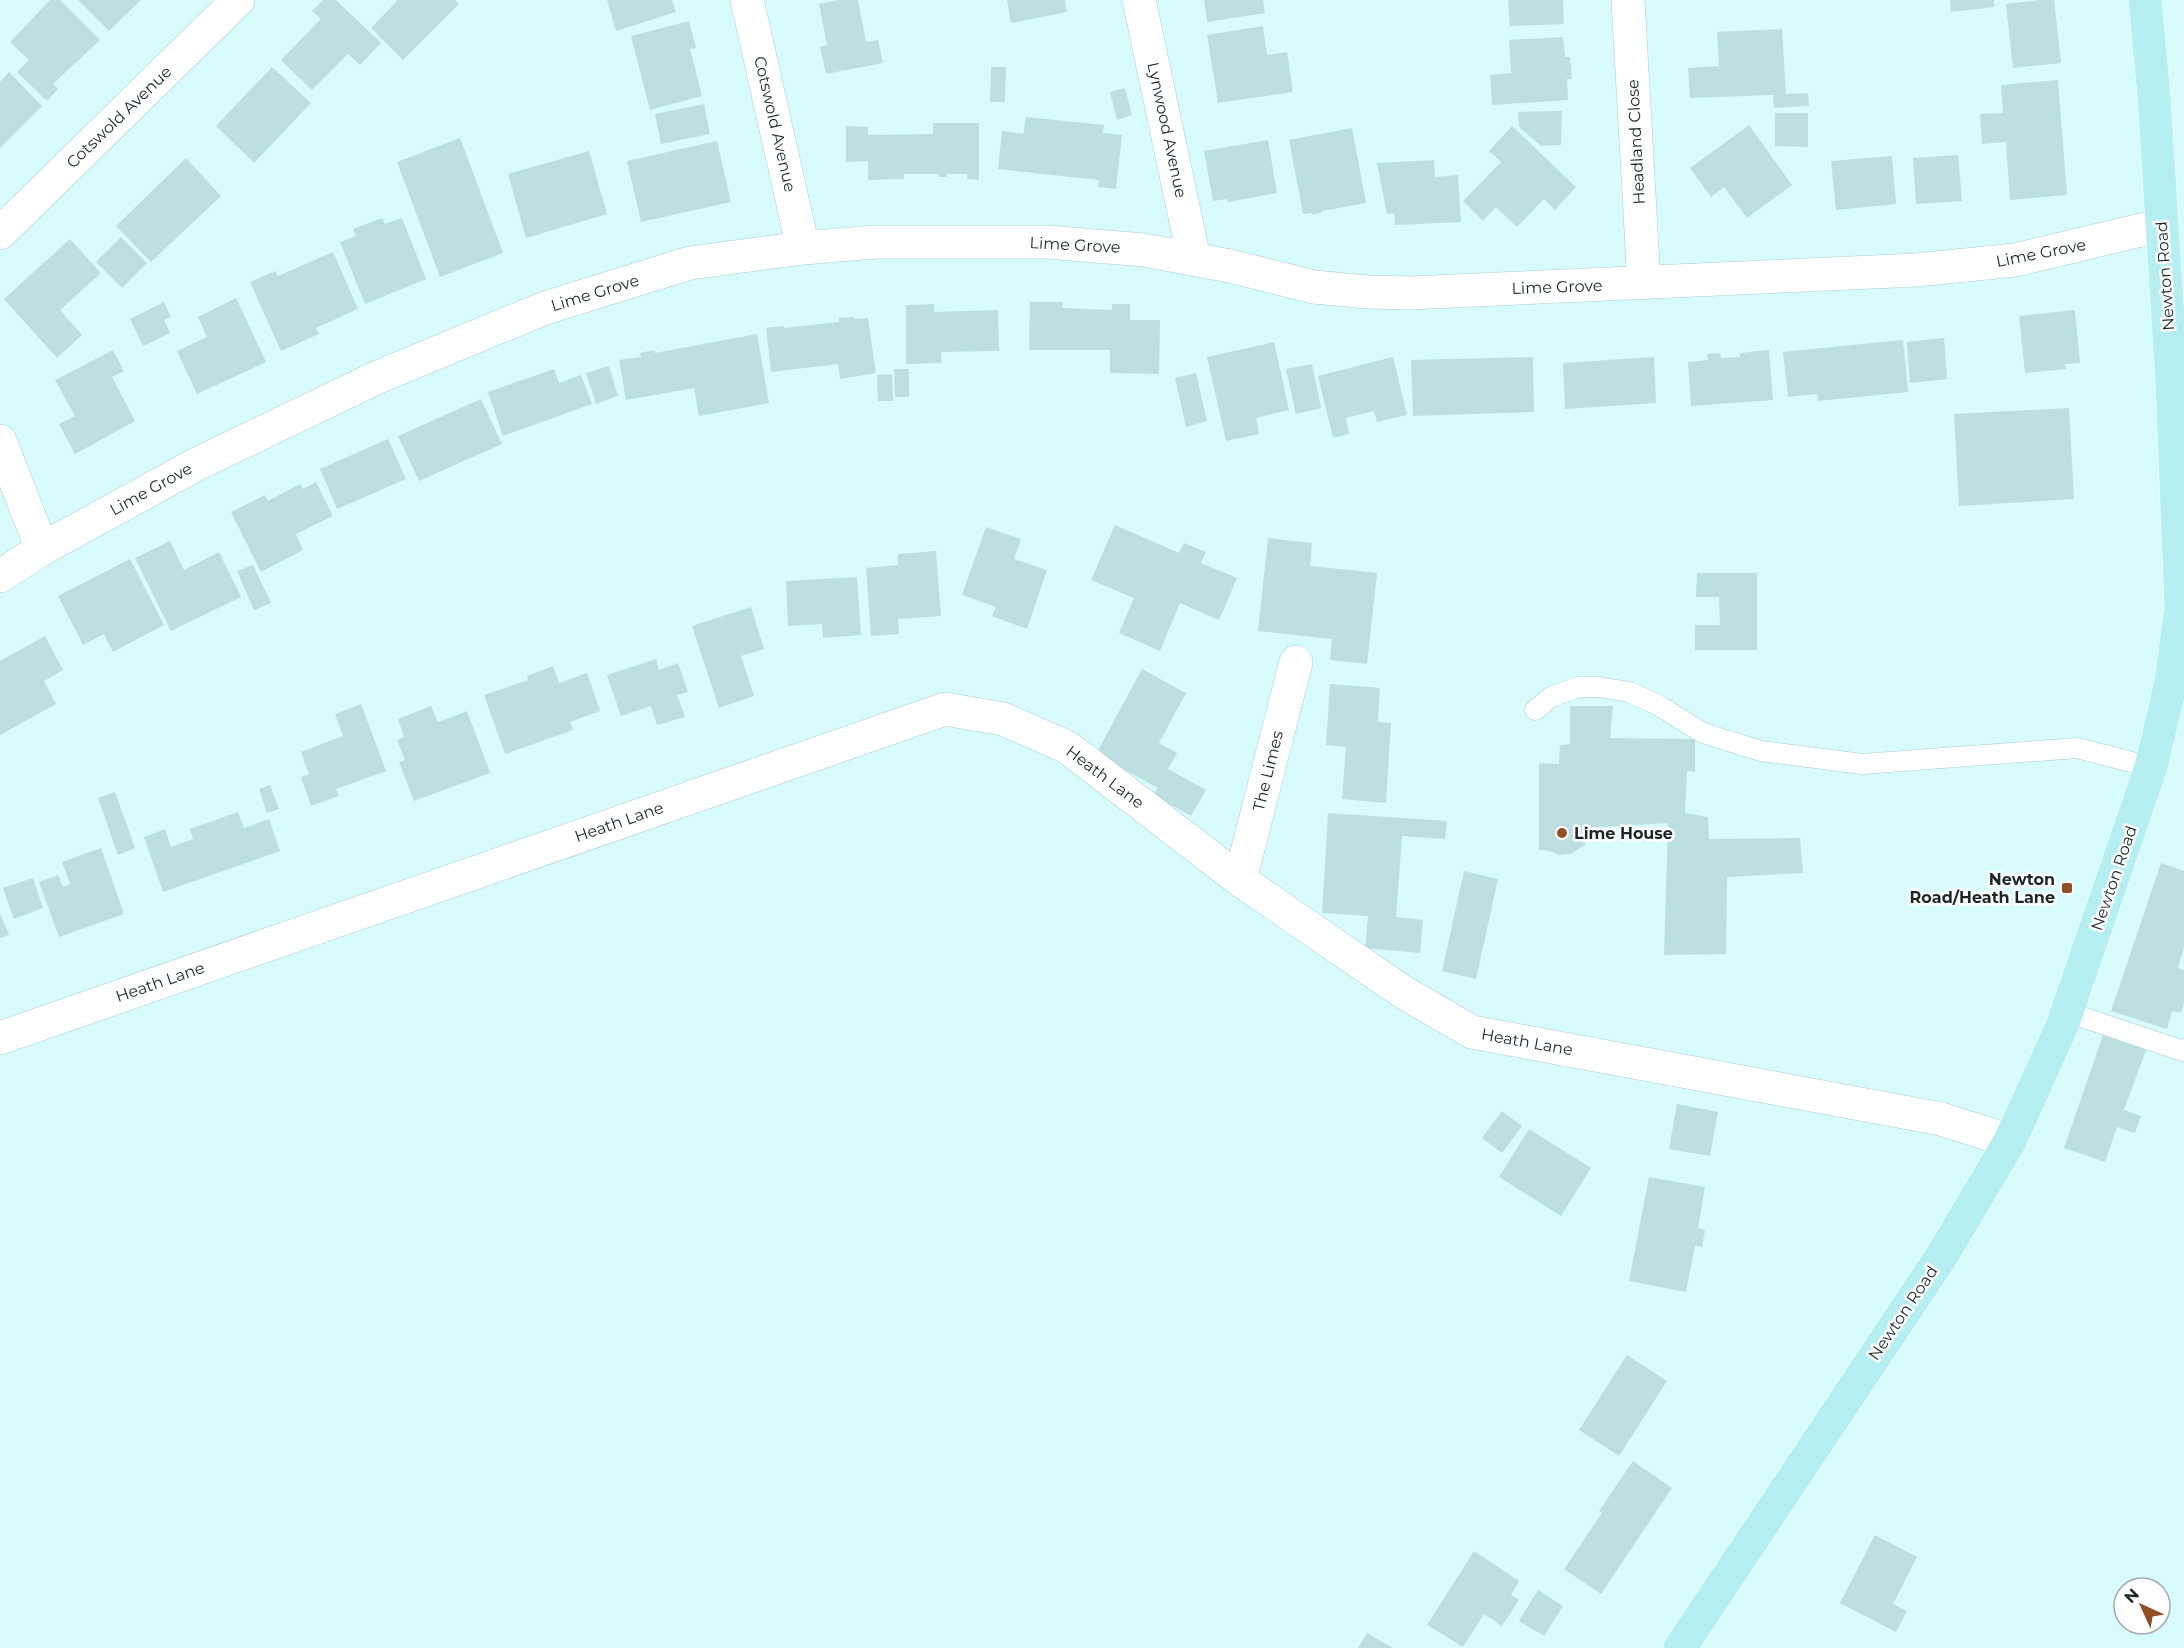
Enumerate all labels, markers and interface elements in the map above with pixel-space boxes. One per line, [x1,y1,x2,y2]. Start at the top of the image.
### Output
street label: Cotswold Avenue [750,54,800,194]
street label: Lynwood Avenue [1143,61,1191,199]
street label: Cotswold Avenue [62,62,176,172]
street label: Headland Close [1623,79,1649,205]
street label: Newton Road [2152,221,2178,331]
street label: Lime Grove [1029,233,1121,257]
street label: Lime Grove [1995,235,2087,271]
street label: Lime Grove [549,271,641,315]
street label: Lime Grove [1511,276,1603,298]
street label: Lime Grove [107,459,195,519]
street label: The Limes [1249,729,1287,813]
street label: Heath Lane [1062,742,1148,812]
street label: Heath Lane [572,798,666,846]
street label: Newton Road [2087,823,2141,933]
place label: Lime House [1574,824,1673,843]
marker: Lime House [1555,826,1569,840]
place label: Newton Road/Heath Lane [1910,870,2055,907]
marker: Newton Road/Heath Lane [2060,881,2074,895]
street label: Heath Lane [113,958,207,1006]
street label: Heath Lane [1480,1025,1574,1059]
street label: Newton Road [1864,1262,1942,1364]
north arrow [2112,1576,2172,1636]
text: N [2120,1584,2143,1607]

